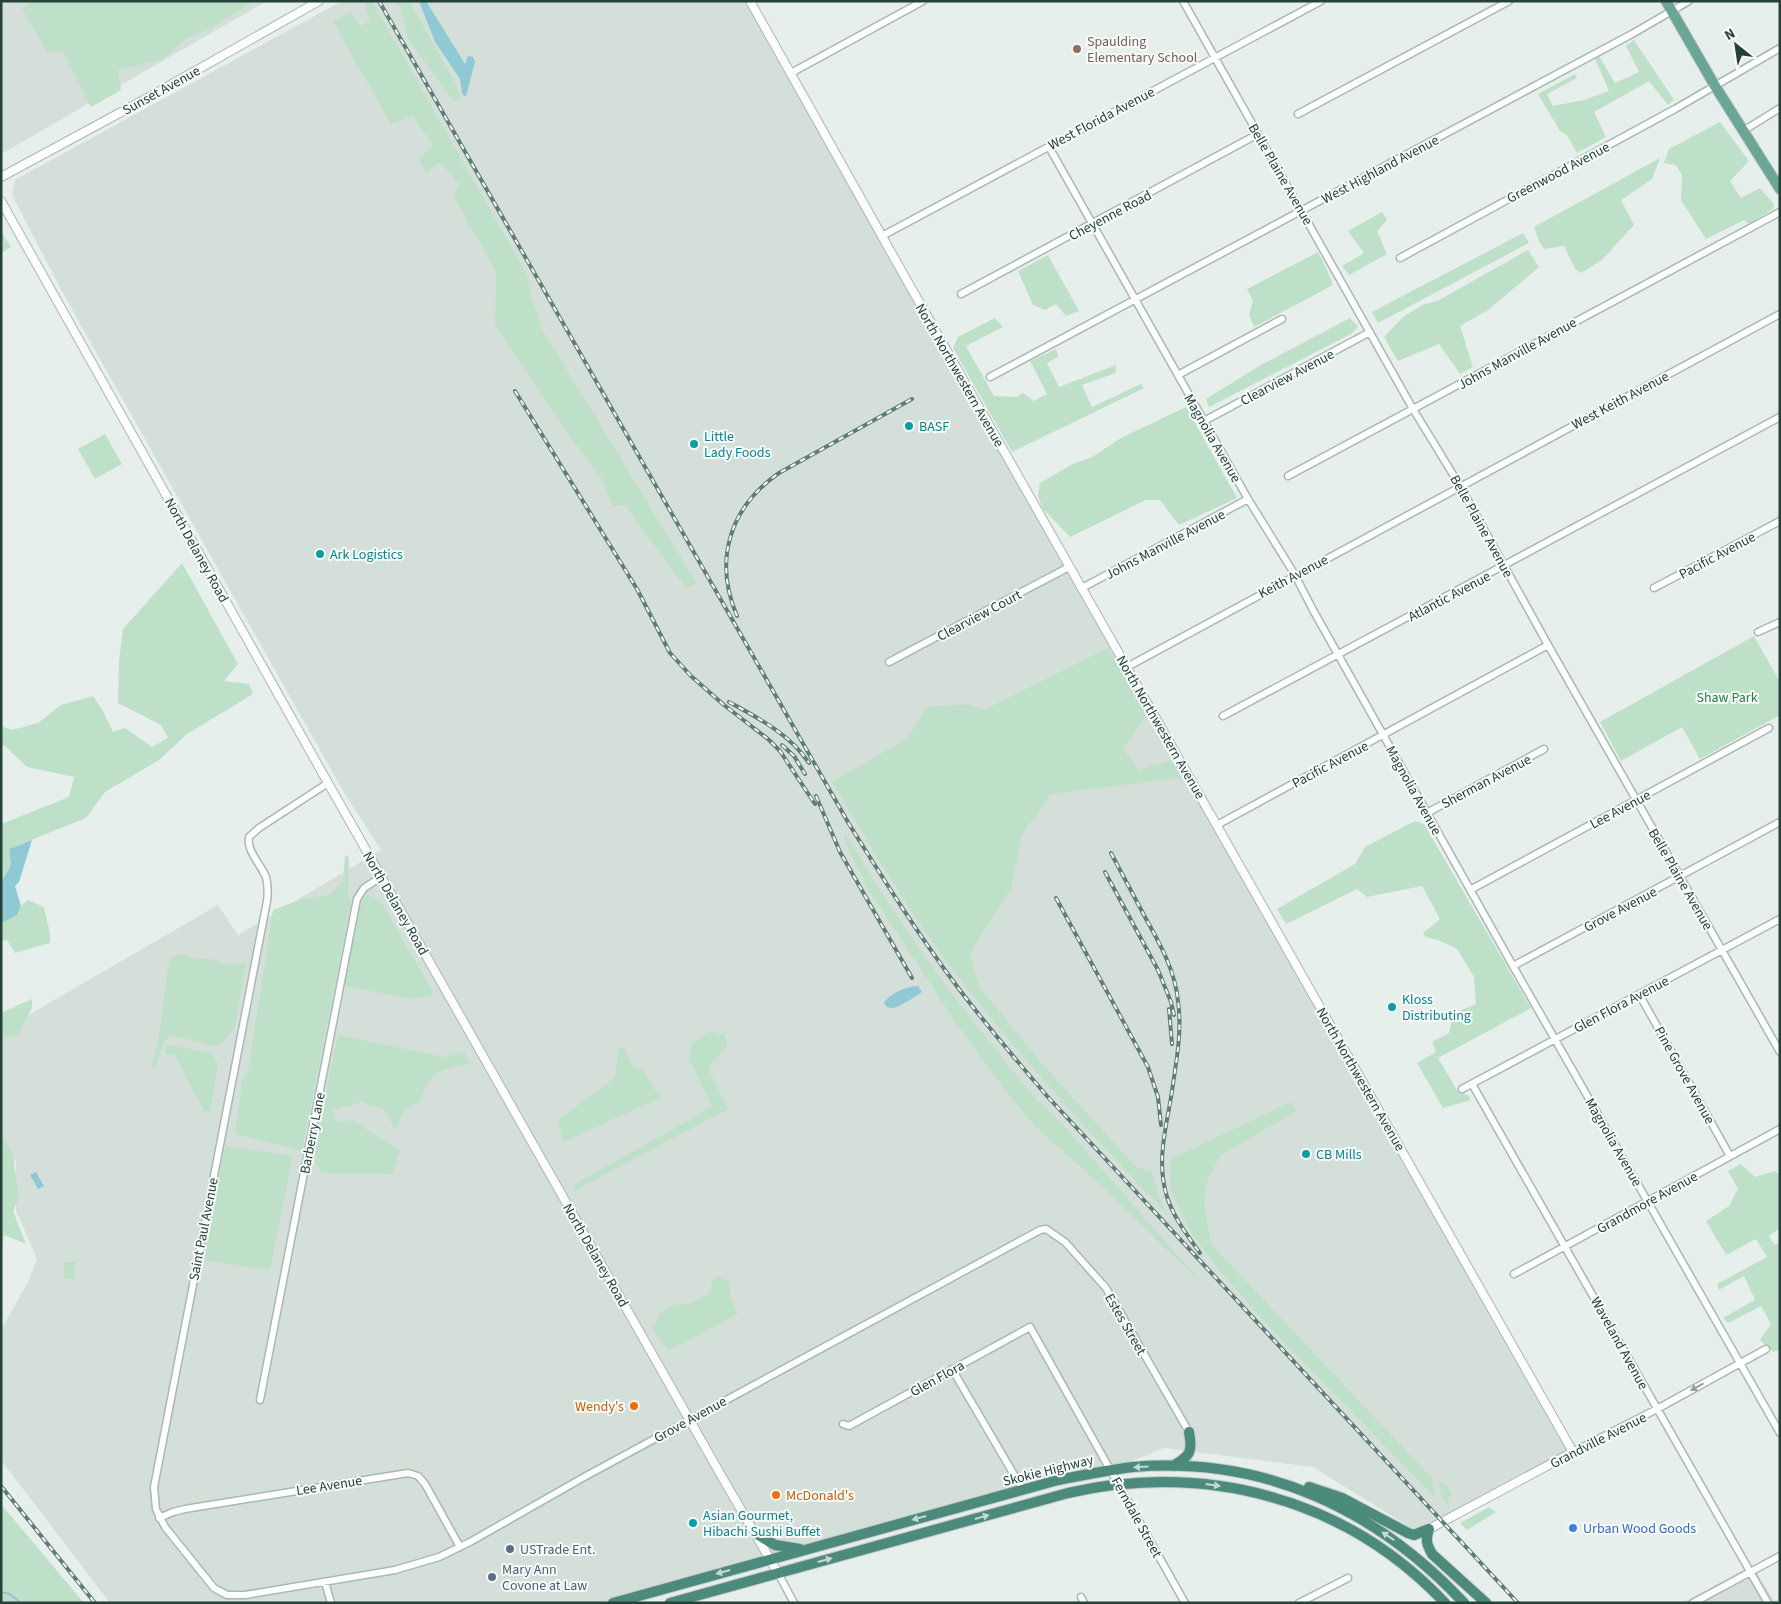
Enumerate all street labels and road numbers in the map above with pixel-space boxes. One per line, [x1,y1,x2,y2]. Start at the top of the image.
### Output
street label: Sunset Avenue [119,61,204,120]
street label: West Florida Avenue [1045,82,1158,155]
street label: Belle Plaine Avenue [1243,120,1317,229]
street label: West Highland Avenue [1318,130,1443,209]
street label: Greenwood Avenue [1504,137,1613,208]
street label: Cheyenne Road [1066,186,1155,246]
street label: North Northwestern Avenue [910,300,1009,451]
street label: Johns Manville Avenue [1454,313,1581,395]
street label: Clearview Avenue [1237,345,1338,411]
street label: West Keith Avenue [1568,367,1673,435]
street label: Magnolia Avenue [1179,390,1246,487]
street label: Belle Plaine Avenue [1445,472,1518,581]
street label: North Delaney Road [159,495,233,606]
street label: Johns Manville Avenue [1102,505,1229,585]
street label: Pacific Avenue [1676,527,1759,584]
street label: Keith Avenue [1255,550,1332,604]
street label: Atlantic Avenue [1405,567,1494,627]
street label: Clearview Court [934,585,1026,647]
street label: North Northwestern Avenue [1111,652,1210,803]
street label: Pacific Avenue [1289,736,1372,793]
street label: Magnolia Avenue [1380,742,1446,839]
street label: Sherman Avenue [1438,750,1535,814]
street label: Lee Avenue [1586,785,1655,834]
street label: Belle Plaine Avenue [1643,825,1717,934]
street label: North Delaney Road [357,848,433,959]
street label: Grove Avenue [1580,882,1661,938]
street label: Glen Flora Avenue [1570,971,1673,1038]
street label: North Northwestern Avenue [1311,1004,1410,1155]
street label: Pine Grove Avenue [1649,1023,1719,1128]
street label: Barberry Lane [295,1091,331,1176]
street label: Magnolia Avenue [1580,1094,1647,1191]
street label: Grandmore Avenue [1593,1167,1702,1239]
street label: Saint Paul Avenue [184,1176,224,1282]
street label: North Delaney Road [557,1200,633,1311]
street label: Estes Street [1099,1290,1151,1359]
street label: Waveland Avenue [1585,1293,1653,1394]
street label: Glen Flora [907,1356,968,1402]
street label: Grove Avenue [651,1392,730,1448]
street label: Grandville Avenue [1547,1408,1650,1474]
street label: Skokie Highway [1001,1450,1096,1492]
street label: Lee Avenue [295,1471,364,1501]
street label: Ferndale Street [1106,1474,1167,1562]

